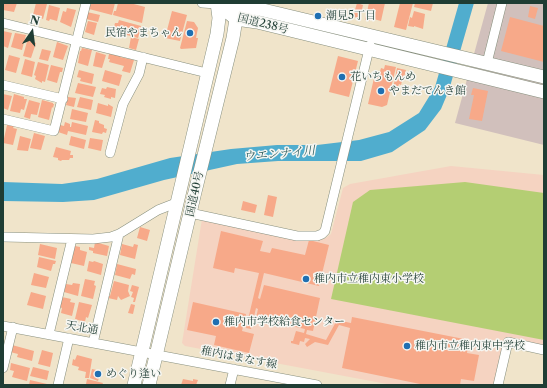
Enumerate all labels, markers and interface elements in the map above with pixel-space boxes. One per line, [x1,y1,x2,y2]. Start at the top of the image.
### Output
place label: 潮見5丁目 [326,9,376,23]
street label: 国道238号 [236,11,290,37]
marker: 潮見5丁目 [313,11,323,21]
north arrow [12,12,52,52]
text: N [29,12,41,28]
place label: 民宿やまちゃん [105,26,182,40]
marker: 民宿やまちゃん [185,28,195,38]
place label: 花いちもんめ [350,70,416,84]
marker: 花いちもんめ [337,72,347,82]
place label: やまだでんき館 [389,84,466,98]
marker: やまだでんき館 [376,86,386,96]
water label: ウエンナイ川 [243,144,315,164]
street label: 国道40号 [183,170,207,218]
place label: 稚内市立稚内東小学校 [314,272,424,286]
marker: 稚内市立稚内東小学校 [301,274,311,284]
place label: 稚内市学校給食センター [224,315,345,329]
marker: 稚内市学校給食センター [211,317,221,327]
street label: 天北通 [65,319,99,337]
place label: 稚内市立稚内東中学校 [415,339,525,353]
marker: 稚内市立稚内東中学校 [402,341,412,351]
street label: 稚内はまなす線 [200,344,278,372]
place label: めぐり逢い [106,367,161,381]
marker: めぐり逢い [93,369,103,379]

